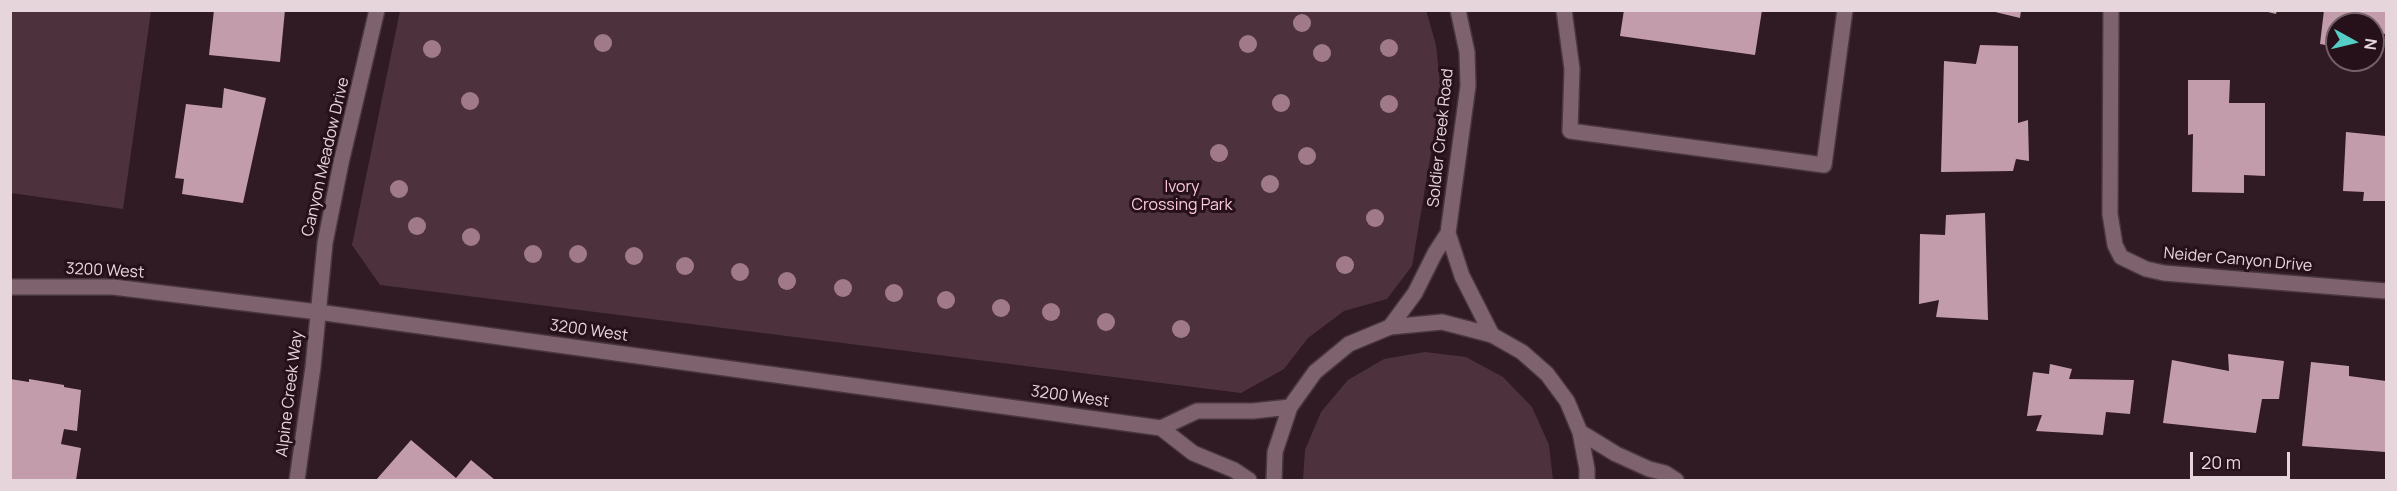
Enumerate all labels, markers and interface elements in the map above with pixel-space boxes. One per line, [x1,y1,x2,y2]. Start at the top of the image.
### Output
north arrow [2325,12,2385,72]
text: N [2359,37,2383,51]
street label: Soldier Creek Road [1424,68,1458,208]
street label: Canyon Meadow Drive [298,76,354,238]
park label: Ivory Crossing Park [1131,178,1233,216]
street label: Neider Canyon Drive [2163,244,2313,276]
street label: 3200 West [65,259,145,283]
street label: 3200 West [549,316,629,346]
street label: Alpine Creek Way [273,330,307,458]
street label: 3200 West [1030,382,1110,412]
scale bar [2193,440,2294,478]
text: 20 m [2201,450,2241,474]

